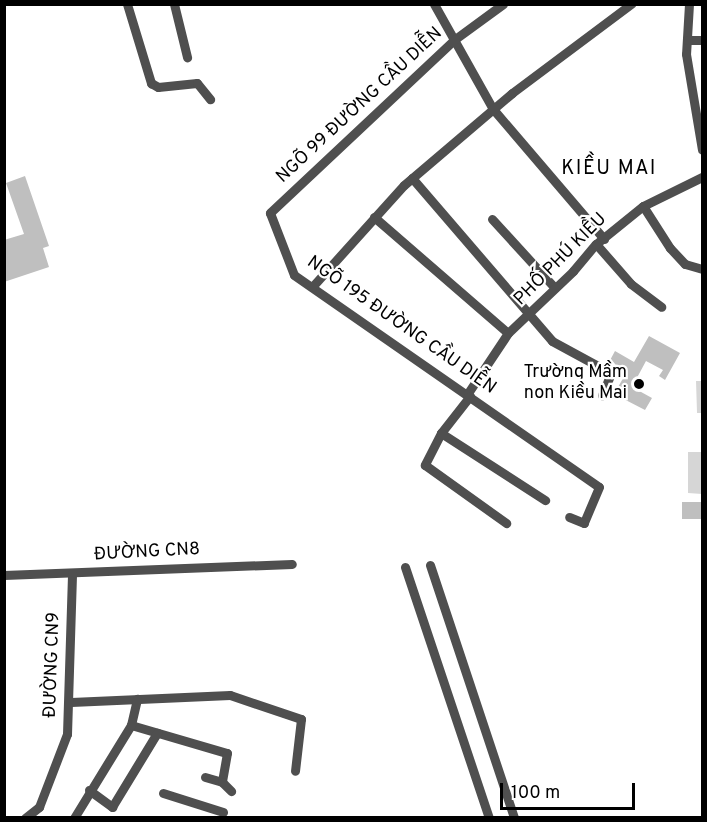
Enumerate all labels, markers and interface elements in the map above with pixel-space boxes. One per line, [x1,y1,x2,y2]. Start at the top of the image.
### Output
street label: NGÕ 99 ĐƯỜNG CẦU DIỄN [273,23,447,189]
district label: KIỀU MAI [561,157,657,181]
street label: PHỐ PHÚ KIỀU [510,209,612,311]
street label: NGÕ 195 ĐƯỜNG CẦU DIỄN [302,252,500,400]
place label: Trường Mầm non Kiều Mai [523,363,627,406]
marker: Trường Mầm non Kiều Mai [632,377,646,391]
street label: ĐƯỜNG CN8 [94,539,200,567]
street label: ĐƯỜNG CN9 [40,612,66,718]
scale bar [503,771,638,809]
text: 100 m [511,782,560,805]

